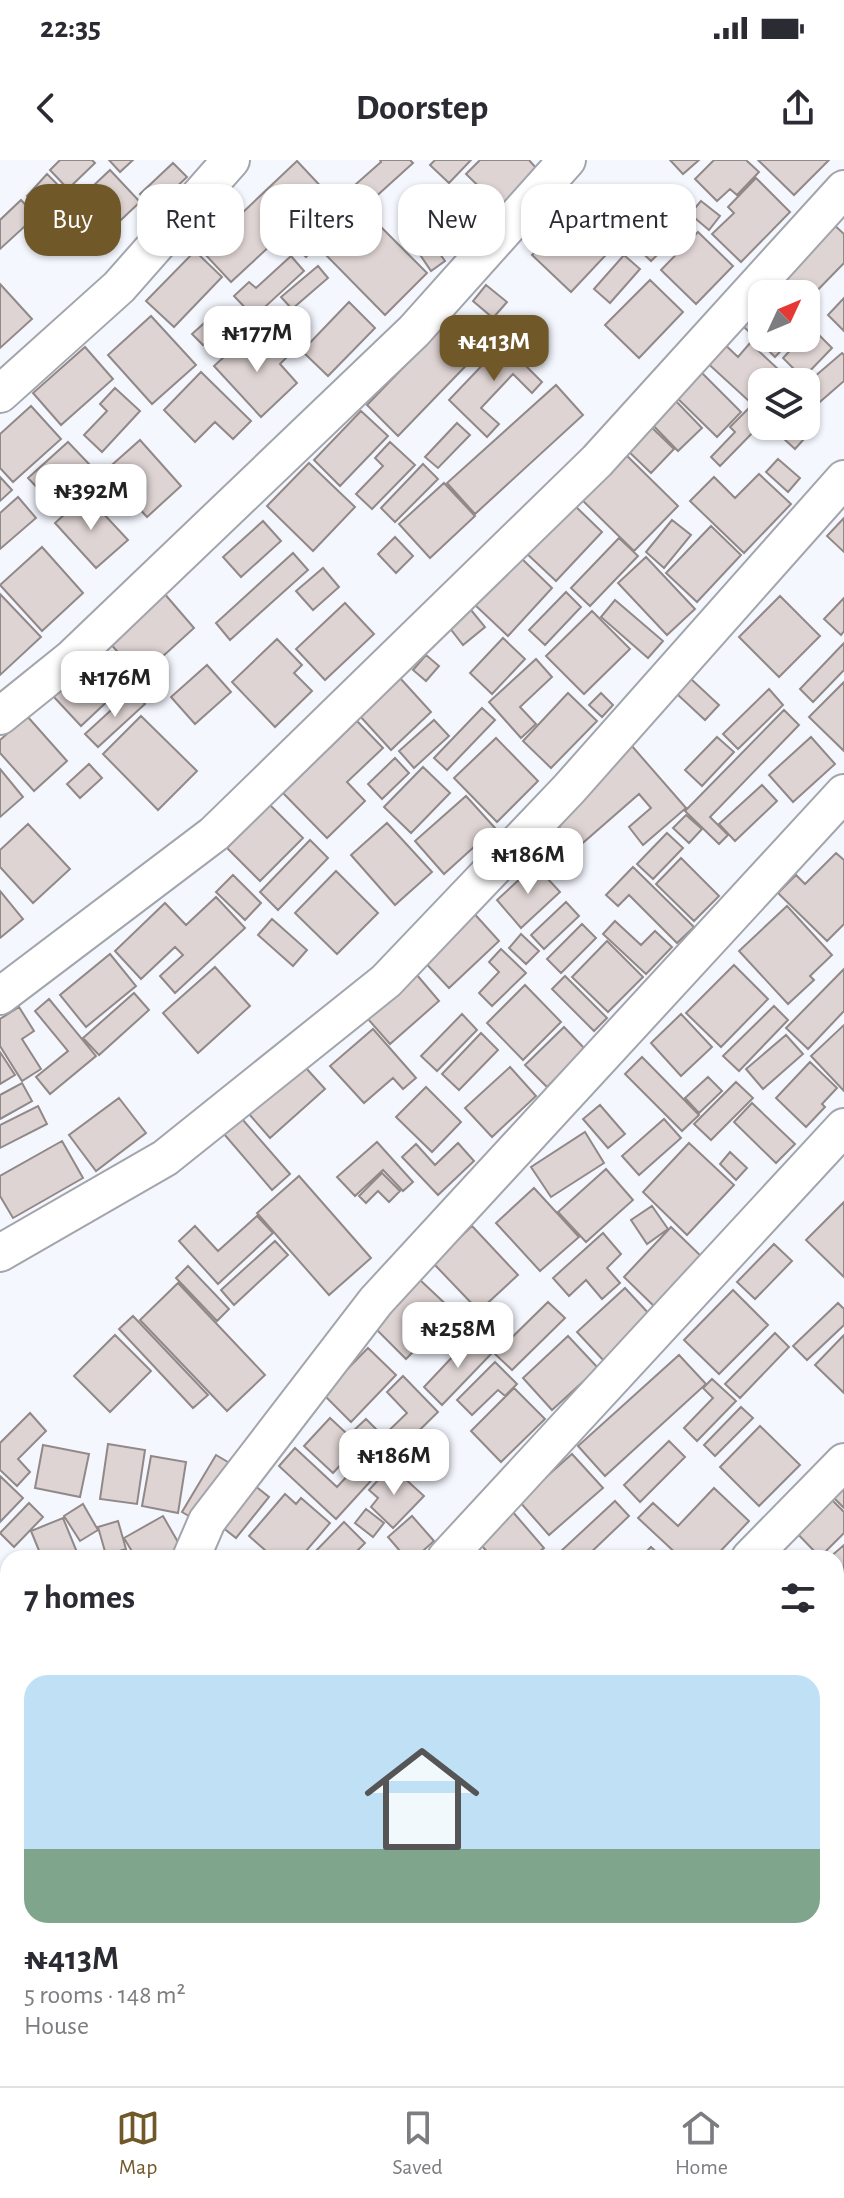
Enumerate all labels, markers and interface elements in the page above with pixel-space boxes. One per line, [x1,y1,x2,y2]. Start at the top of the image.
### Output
text: 22:35 [40,13,101,43]
icon: back [24,86,68,130]
icon: share [776,86,820,130]
text: Doorstep [356,90,488,126]
chip: Buy [24,184,121,256]
chip: Rent [137,184,244,256]
chip: Filters [260,184,382,256]
chip: New [398,184,505,256]
chip: Apartment [521,184,696,256]
north arrow [748,280,820,352]
map controls [748,280,820,440]
pin: ₦177M [201,306,313,374]
pin: ₦413M [438,315,550,383]
text: ₦177M [222,319,292,345]
text: ₦413M [458,328,530,354]
button: layers [748,368,820,440]
pin: ₦392M [35,464,147,532]
text: ₦392M [53,477,129,503]
pin: ₦176M [59,651,171,719]
text: ₦176M [79,664,151,690]
pin: ₦186M [472,828,584,896]
text: ₦186M [491,841,565,867]
pin: ₦258M [402,1302,514,1370]
text: ₦258M [420,1315,496,1341]
pin: ₦186M [338,1429,450,1497]
text: ₦186M [357,1442,431,1468]
icon: filters [776,1576,820,1620]
text: 7 homes [24,1581,135,1615]
icon: home [350,1727,494,1871]
text: ₦413M [24,1942,119,1976]
text: 5 rooms · 148 m² [24,1982,186,2008]
text: House [24,2013,89,2039]
tab: Map [116,2106,160,2180]
tab: Saved [392,2106,443,2180]
tab: Home [675,2106,728,2180]

